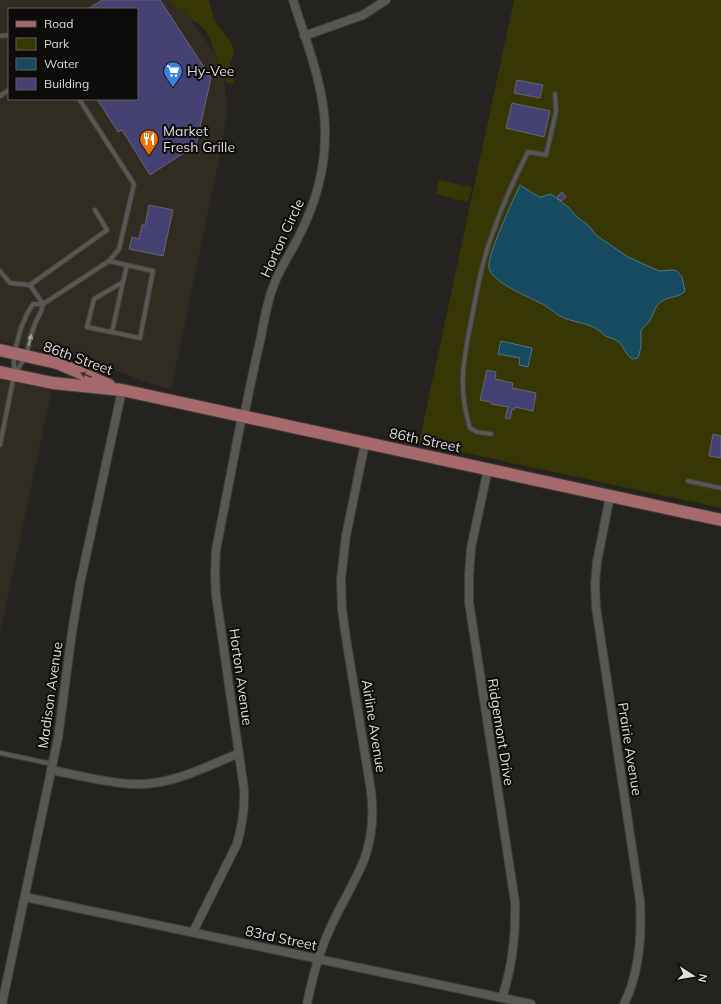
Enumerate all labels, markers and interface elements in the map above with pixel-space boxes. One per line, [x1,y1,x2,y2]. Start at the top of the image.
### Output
legend [8,8,138,100]
text: Road [44,16,73,31]
text: Park [44,36,70,51]
text: Water [44,56,80,71]
supermarket icon: Hy-Vee [162,60,184,88]
place label: Hy-Vee [187,62,234,80]
text: Building [44,76,89,91]
place label: Market Fresh Grille [163,122,235,156]
restaurant icon: Market Fresh Grille [138,128,160,156]
street label: Horton Circle [256,196,308,280]
one-way arrow [27,334,33,346]
street label: 86th Street [41,337,115,379]
one-way arrow [79,372,91,378]
street label: 86th Street [388,424,462,456]
street label: Horton Avenue [225,627,257,727]
street label: Madison Avenue [34,640,66,750]
street label: Ridgemont Drive [484,677,518,787]
street label: Airline Avenue [358,678,390,774]
street label: Prairie Avenue [614,701,646,797]
street label: 83rd Street [244,922,318,954]
north arrow [673,956,713,996]
text: N [695,973,710,984]

